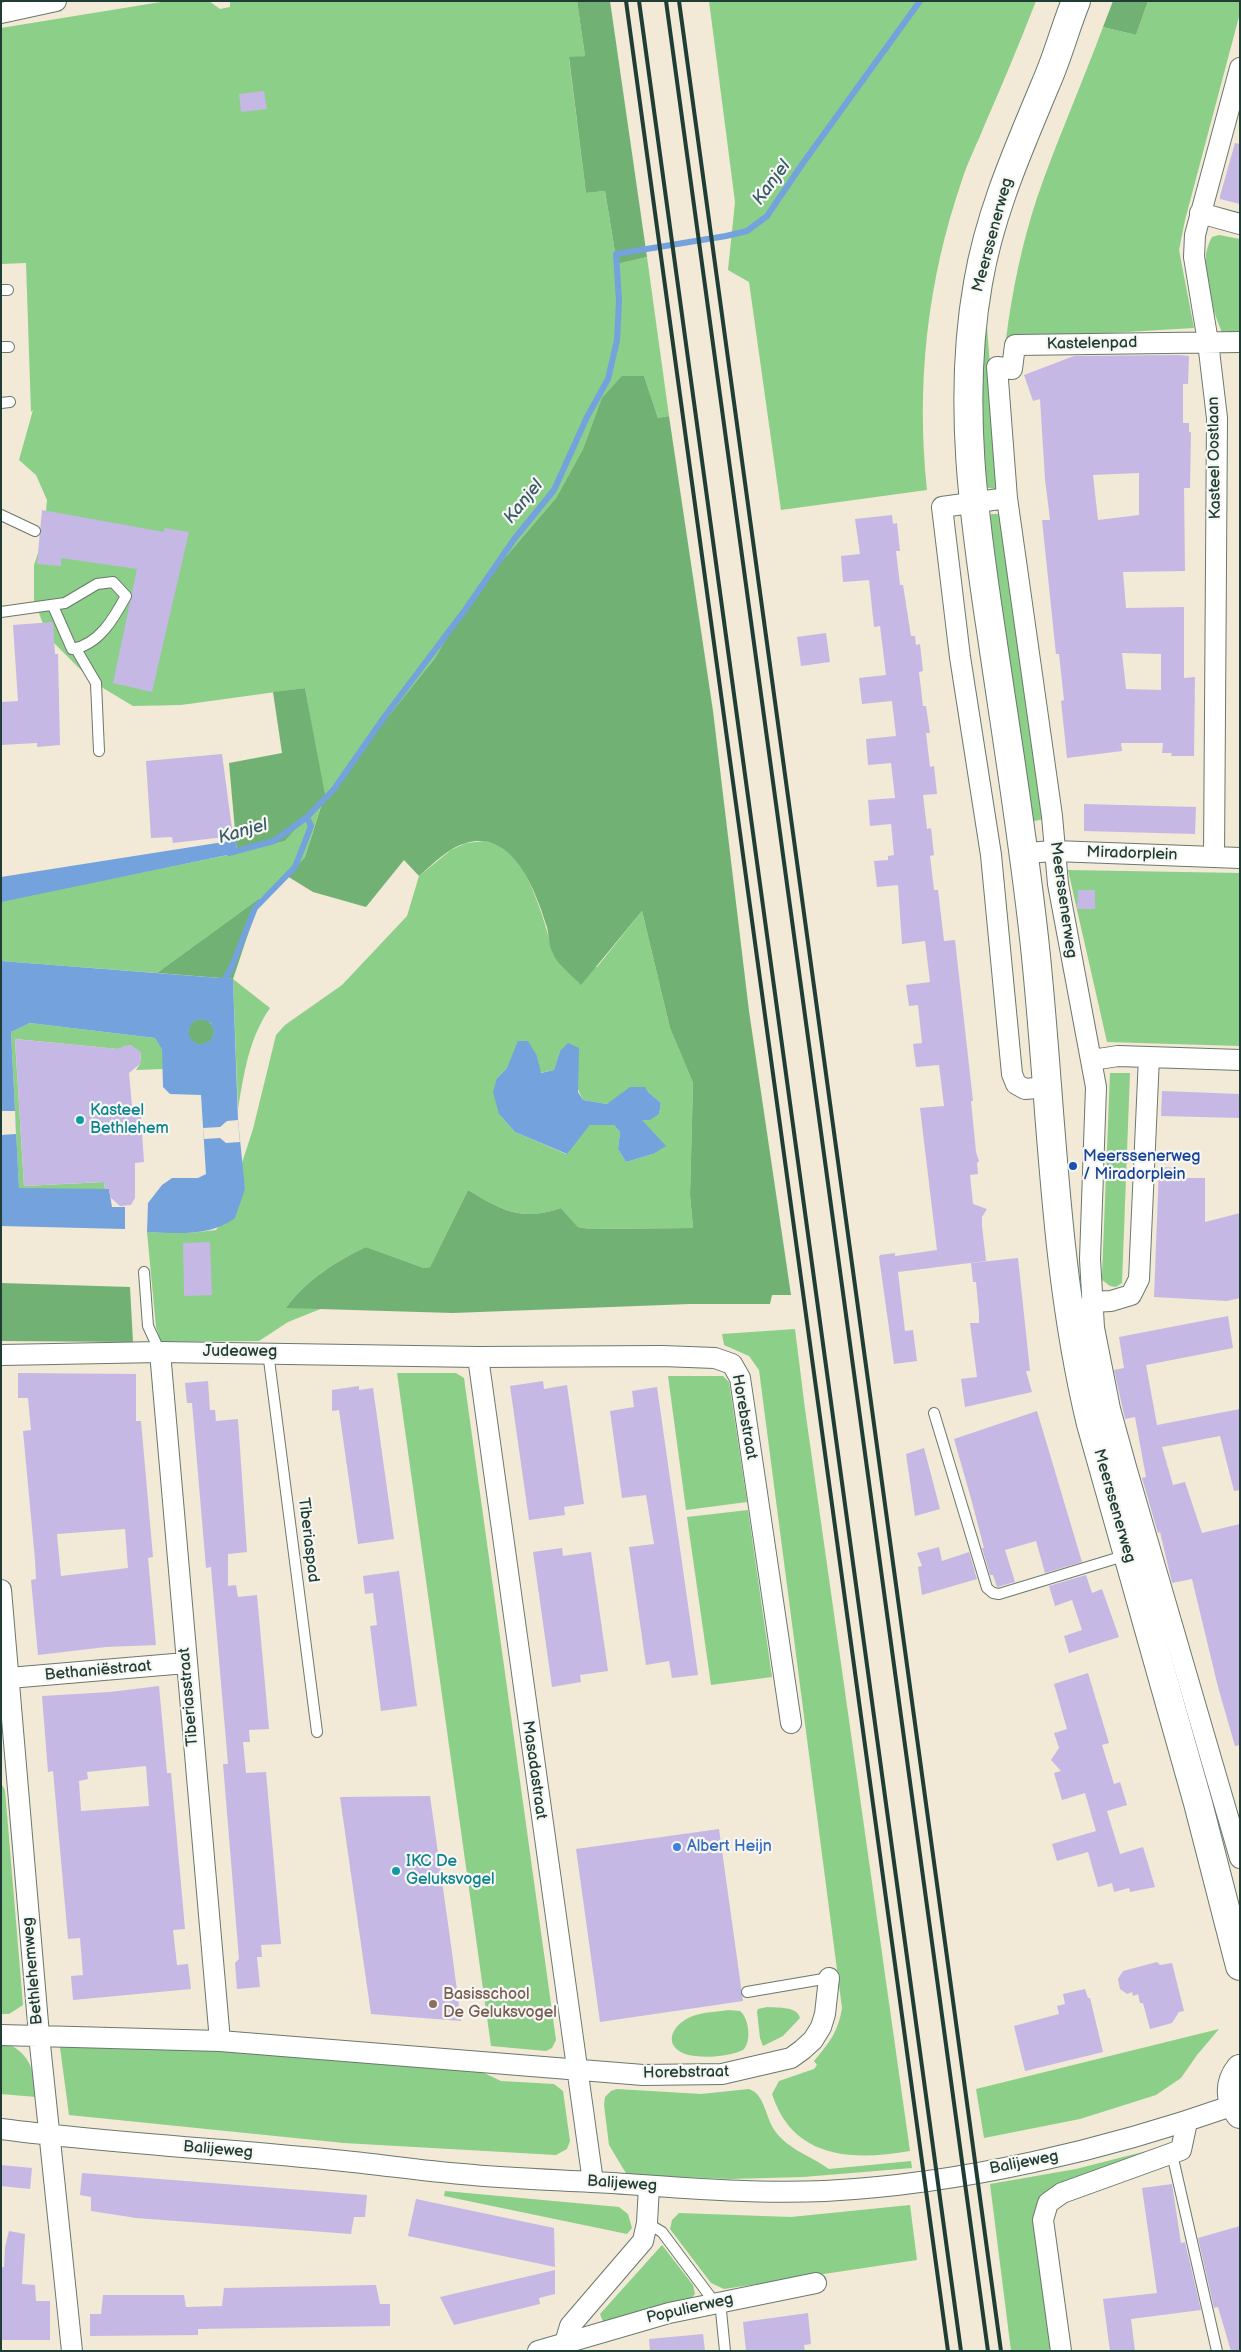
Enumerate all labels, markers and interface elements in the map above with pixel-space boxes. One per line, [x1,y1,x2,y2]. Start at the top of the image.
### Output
water label: Kanjel [748,156,796,210]
street label: Meerssenerweg [969,176,1017,294]
street label: Kastelenpad [1047,334,1137,354]
street label: Kasteel Oostlaan [1204,396,1226,520]
water label: Kanjel [500,476,548,528]
water label: Kanjel [216,815,270,849]
street label: Meerssenerweg [1045,840,1081,960]
street label: Miradorplein [1086,843,1178,865]
place label: Kasteel Bethlehem [90,1101,169,1139]
marker: Kasteel Bethlehem [74,1114,86,1126]
place label: Meerssenerweg / Miradorplein [1083,1147,1201,1185]
marker: Meerssenerweg / Miradorplein [1067,1160,1079,1172]
street label: Judeaweg [203,1342,277,1362]
street label: Horebstraat [727,1373,761,1461]
street label: Meerssenerweg [1089,1447,1139,1565]
street label: Tiberiaspad [293,1497,323,1583]
street label: Tiberiasstraat [175,1647,203,1747]
street label: Bethaniëstraat [44,1657,152,1685]
street label: Masadastraat [518,1719,550,1821]
place label: Albert Heijn [687,1837,772,1857]
marker: Albert Heijn [671,1841,683,1853]
place label: IKC De Geluksvogel [406,1852,495,1890]
marker: IKC De Geluksvogel [390,1865,402,1877]
street label: Bethlehemweg [19,1916,47,2026]
place label: Basisschool De Geluksvogel [443,1985,557,2023]
marker: Basisschool De Geluksvogel [427,1998,439,2010]
street label: Horebstraat [643,2063,729,2083]
street label: Balijeweg [182,2137,254,2163]
street label: Balijeweg [988,2147,1060,2179]
street label: Balijeweg [586,2172,658,2196]
street label: Populierweg [645,2290,735,2328]

